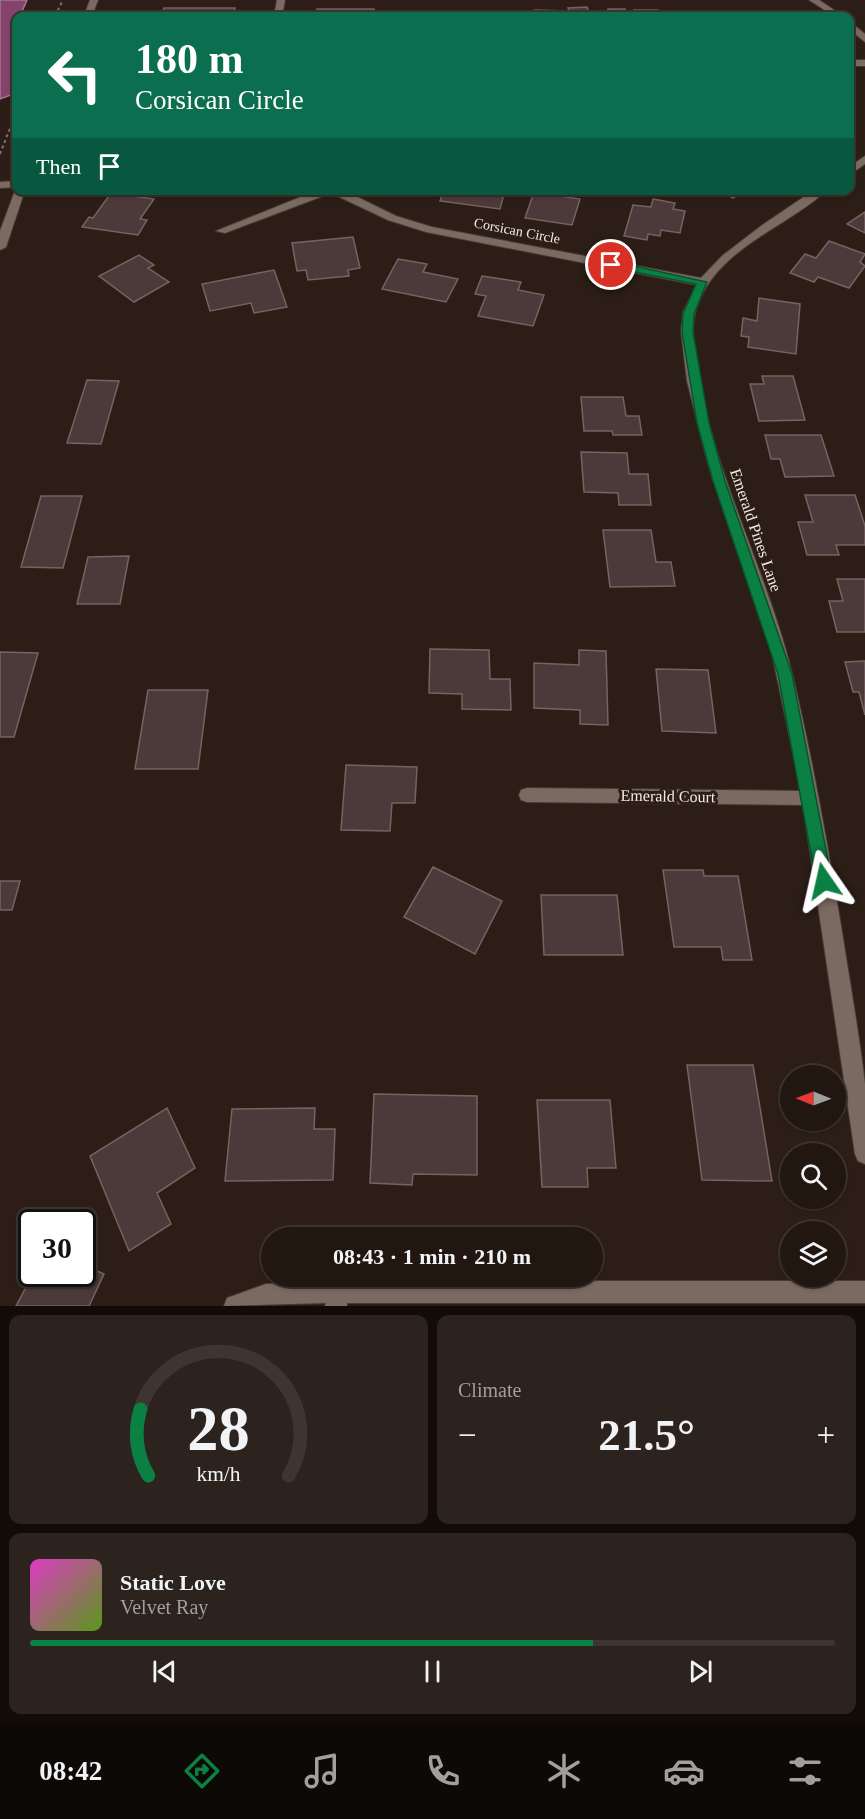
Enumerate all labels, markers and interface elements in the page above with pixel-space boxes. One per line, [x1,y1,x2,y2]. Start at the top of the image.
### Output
icon: left [36,36,114,114]
text: 180 m [135,36,244,82]
text: Corsican Circle [135,85,304,115]
icon: arrive [93,150,126,183]
text: Then [36,154,81,179]
street label: Corsican Circle [473,215,561,247]
pin [585,239,636,290]
icon: arrive [594,248,627,281]
street label: Emerald Pines Lane [727,466,785,594]
street label: Emerald Court [621,787,716,805]
position arrow [792,849,856,913]
north arrow [780,1065,846,1131]
map controls [780,1065,846,1287]
button: search [780,1143,846,1209]
speed limit sign: 30 [18,1209,96,1287]
button: layers [780,1221,846,1287]
text: 08:43 · 1 min · 210 m [333,1244,531,1269]
text: Climate [458,1379,521,1401]
text: 28 [187,1394,250,1463]
text: 21.5° [598,1410,695,1460]
text: − [458,1417,477,1453]
text: + [816,1417,835,1453]
text: km/h [196,1463,241,1487]
text: Static Love [120,1570,226,1595]
text: Velvet Ray [120,1596,208,1618]
icon: previous [148,1655,181,1688]
icon: pause [416,1655,449,1688]
icon: next [684,1655,717,1688]
icon: directions [181,1750,223,1792]
icon: music [301,1750,343,1792]
icon: phone [422,1750,464,1792]
icon: climate [543,1750,585,1792]
icon: car [663,1750,705,1792]
icon: filters [784,1750,826,1792]
text: 08:42 [39,1756,102,1786]

